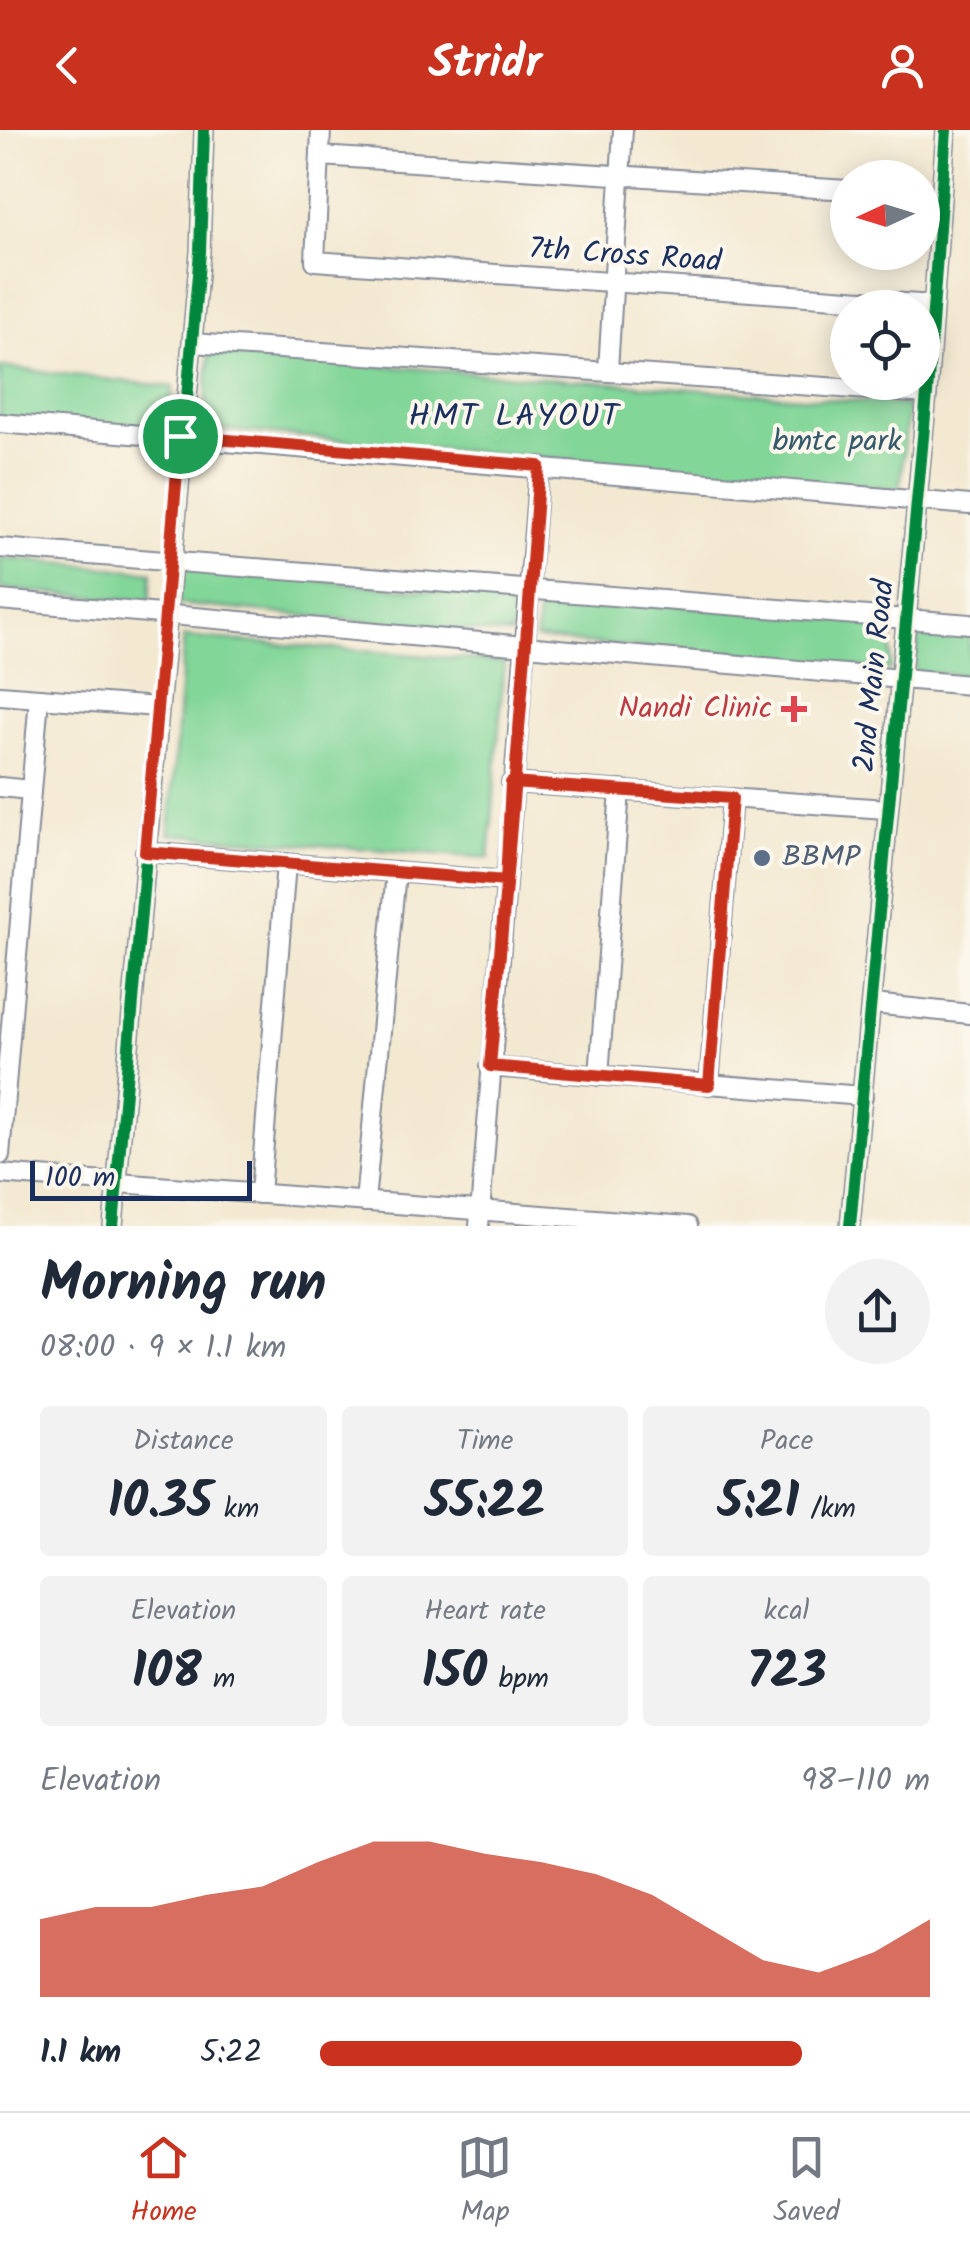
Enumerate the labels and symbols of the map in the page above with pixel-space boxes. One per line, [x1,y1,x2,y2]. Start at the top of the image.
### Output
north arrow [830,160,940,270]
street label: 7th Cross Road [527,225,724,287]
district label: HMT LAYOUT [409,392,622,443]
pin [138,394,223,479]
park label: bmtc park [772,418,902,466]
street label: 2nd Main Road [841,576,909,775]
place label: Nandi Clinic [619,685,772,733]
marker: Nandi Clinic [781,696,807,722]
place label: BBMP [782,834,861,882]
marker: BBMP [751,847,773,869]
scale bar [30,1156,252,1200]

